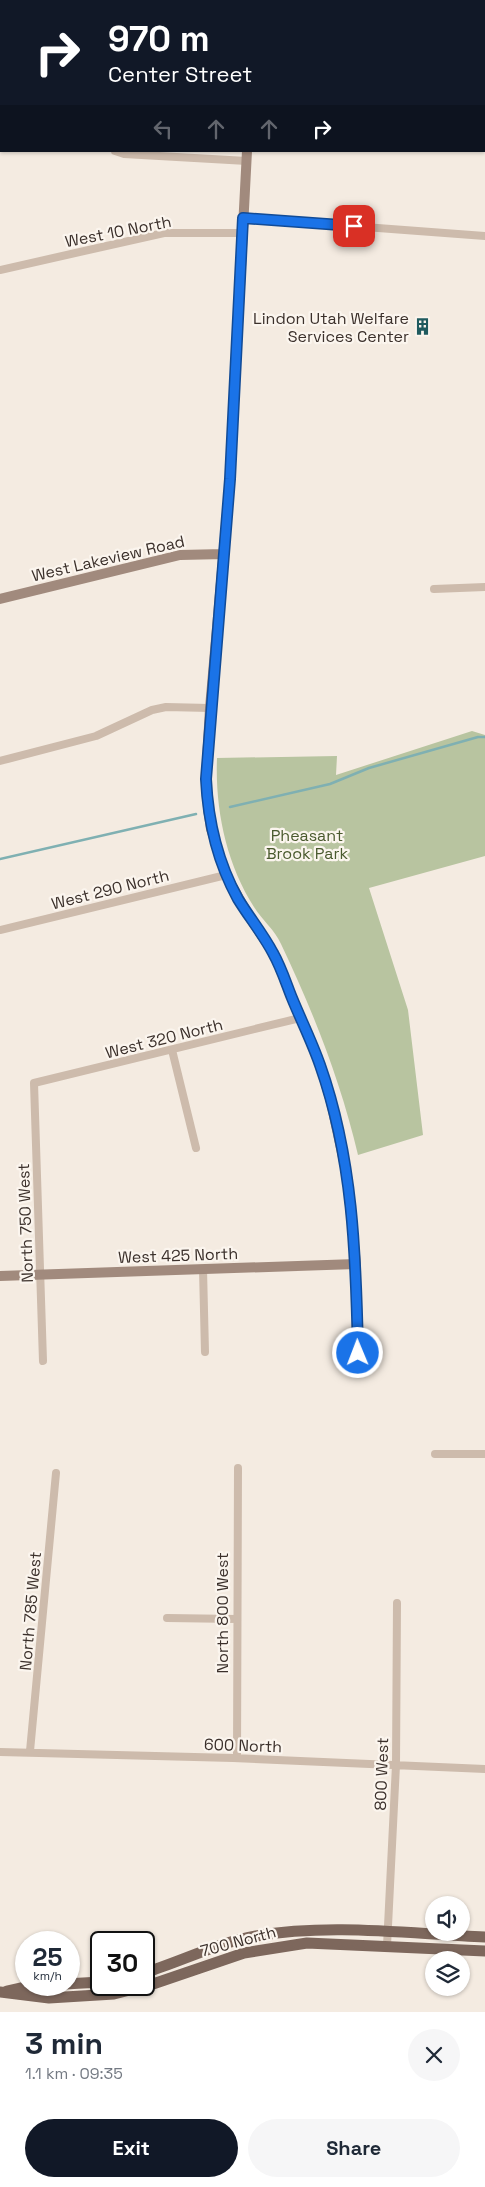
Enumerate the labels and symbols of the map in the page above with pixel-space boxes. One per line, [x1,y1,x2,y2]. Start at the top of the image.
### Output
pin [333,205,375,247]
street label: West 10 North [63,211,173,252]
place label: Lindon Utah Welfare Services Center [253,308,409,347]
building icon: Lindon Utah Welfare Services Center [413,317,433,337]
street label: West Lakeview Road [30,531,187,586]
park label: Pheasant Brook Park [266,825,348,864]
street label: West 290 North [49,865,171,914]
street label: West 320 North [103,1014,225,1063]
street label: North 750 West [13,1163,38,1283]
street label: West 425 North [118,1243,238,1268]
position arrow [331,1326,383,1378]
street label: North 785 West [15,1551,46,1671]
street label: North 800 West [212,1552,233,1674]
street label: 600 North [204,1734,282,1757]
street label: 800 West [370,1737,393,1811]
street label: 700 North [198,1921,278,1962]
speed limit sign: 30 [90,1931,155,1996]

